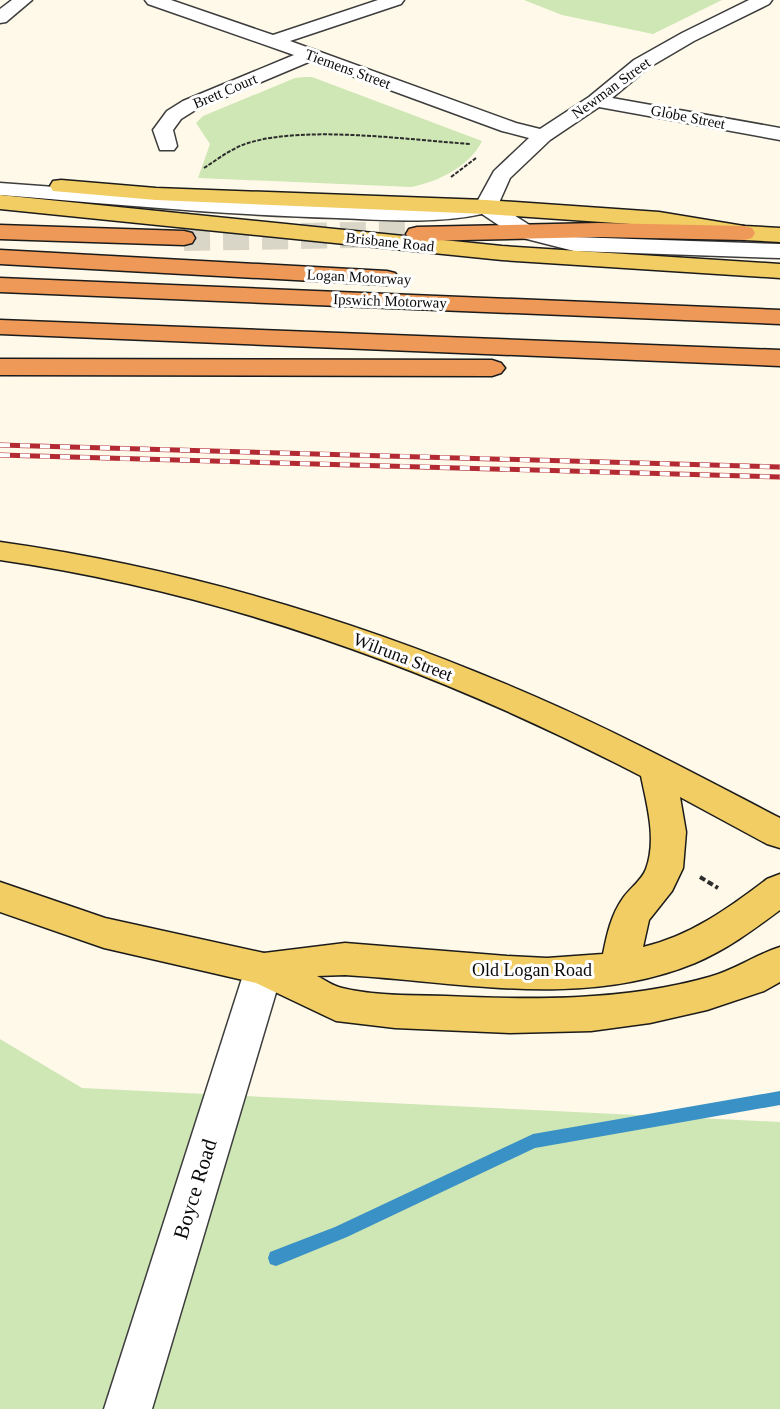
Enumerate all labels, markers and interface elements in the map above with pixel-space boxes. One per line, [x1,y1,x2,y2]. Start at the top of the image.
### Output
street label: Tiemens Street [303,46,394,92]
street label: Newman Street [569,54,654,122]
street label: Brett Court [191,70,260,112]
street label: Globe Street [649,102,727,132]
street label: Brisbane Road [345,229,435,255]
street label: Logan Motorway [306,266,412,288]
street label: Ipswich Motorway [333,291,448,311]
street label: Wilruna Street [351,629,455,685]
street label: Old Logan Road [472,960,592,980]
street label: Boyce Road [168,1136,222,1242]

